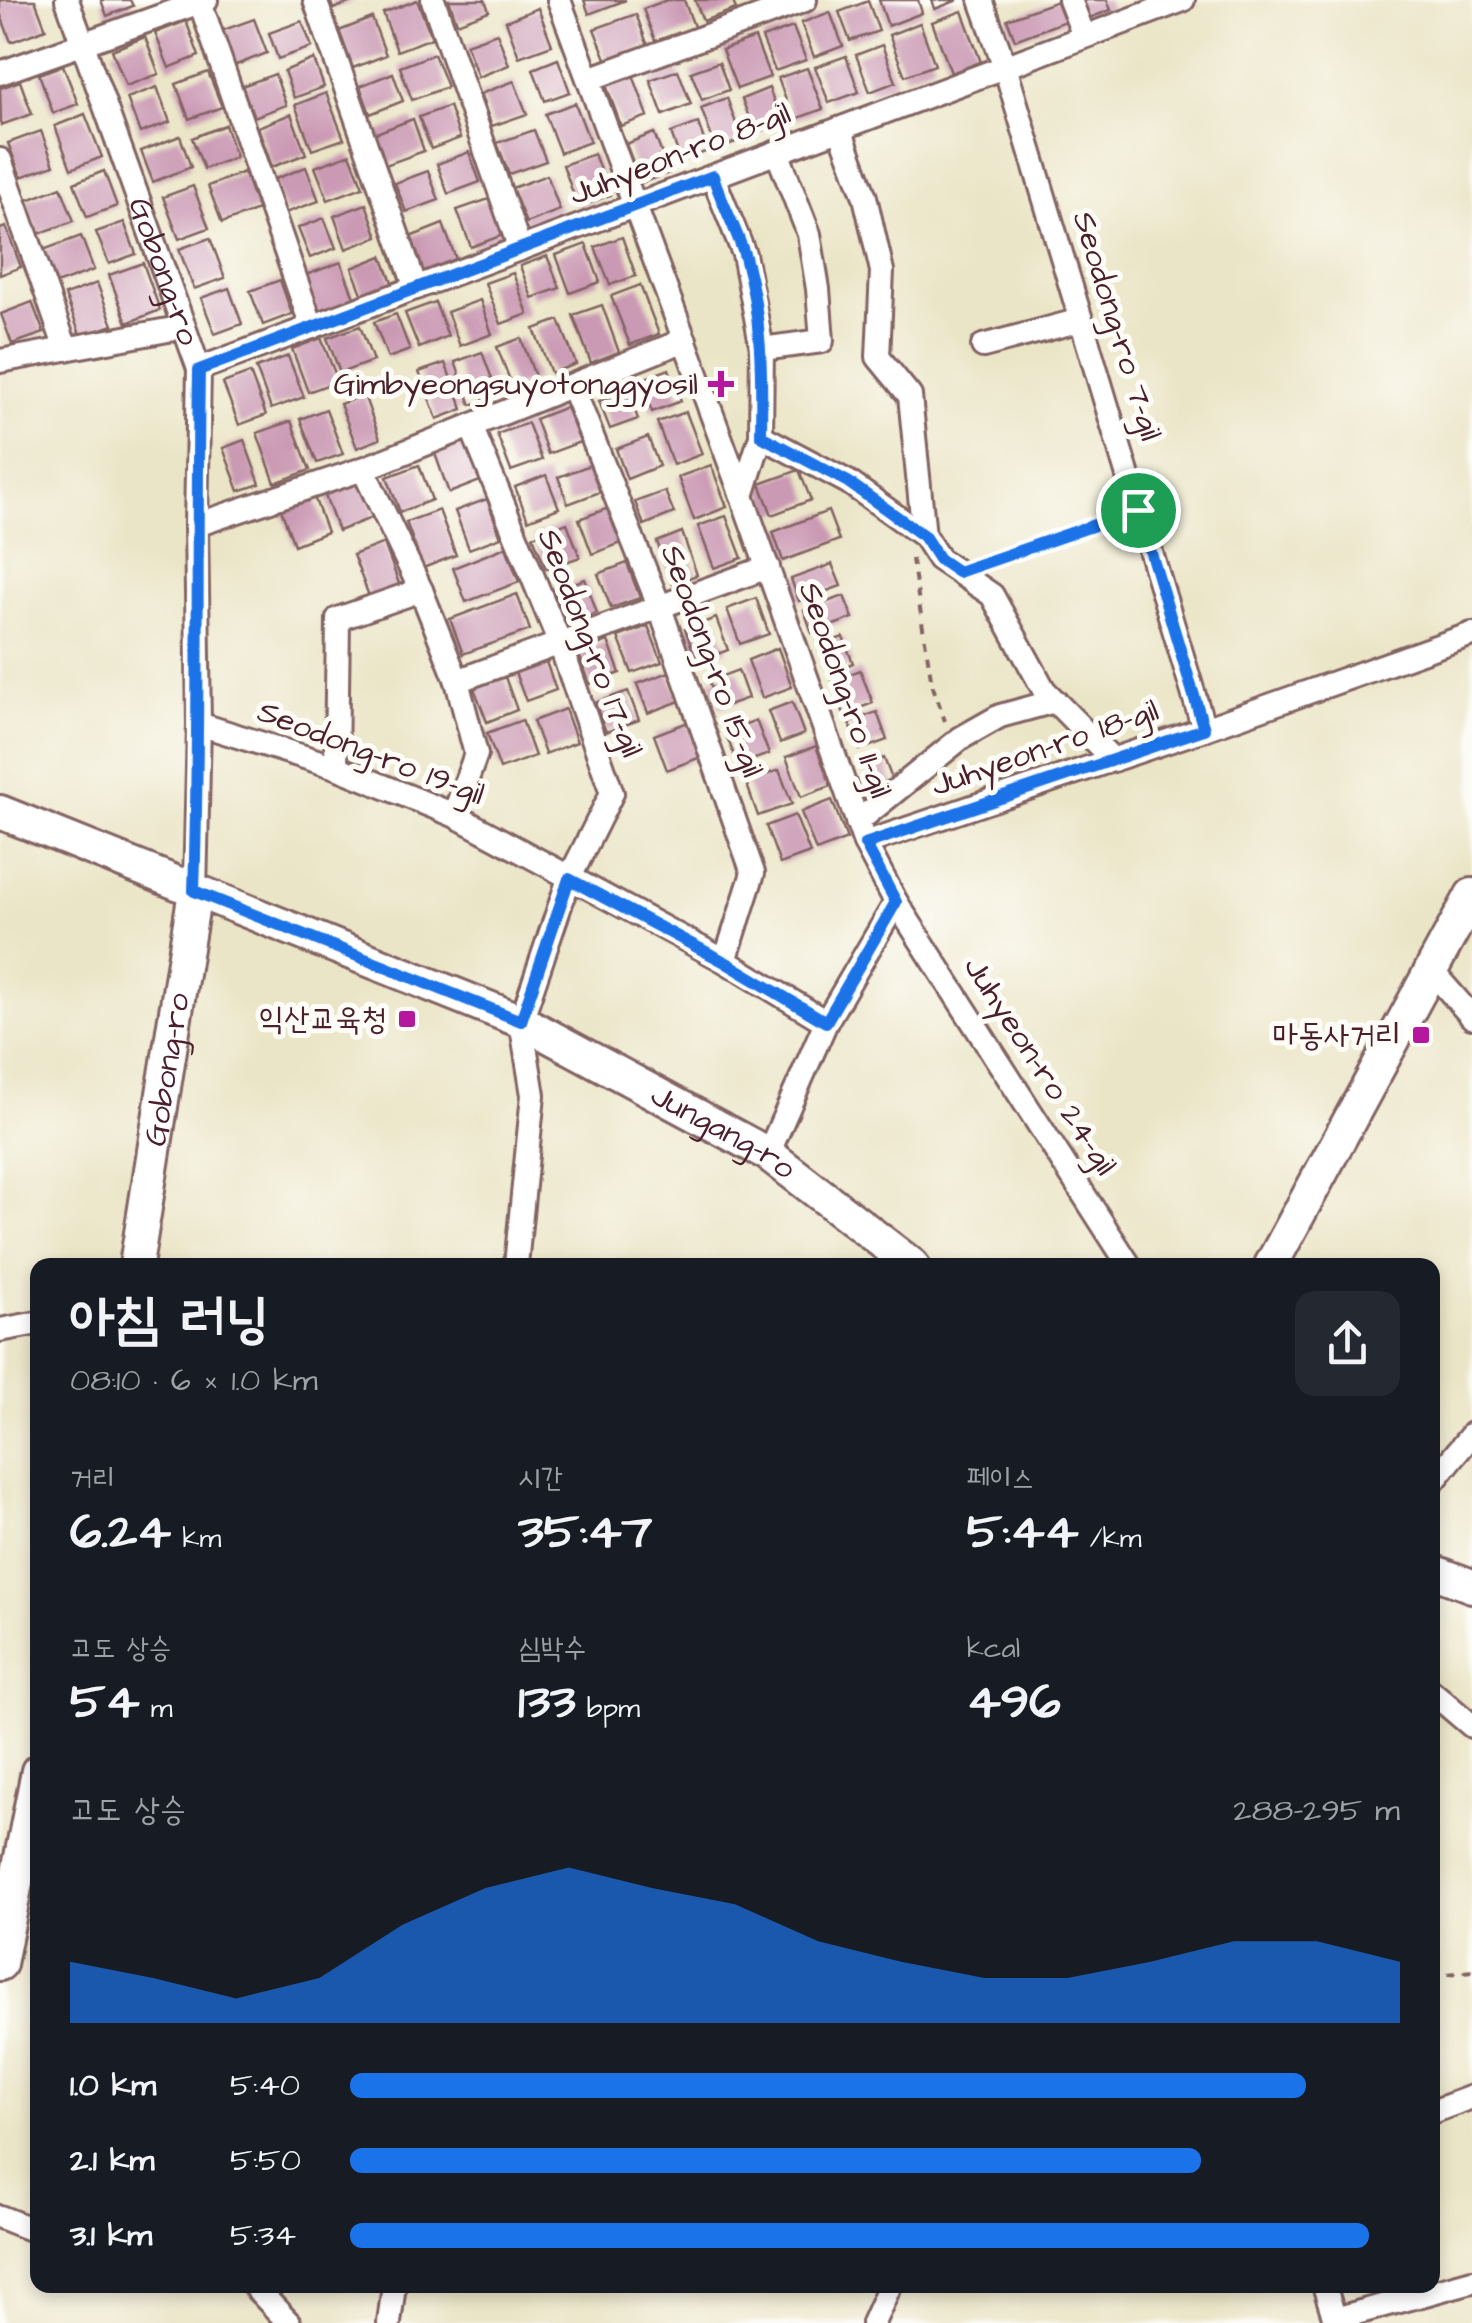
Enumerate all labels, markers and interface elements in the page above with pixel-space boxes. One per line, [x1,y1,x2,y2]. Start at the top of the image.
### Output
street label: Juhyeon-ro 8-gil [563,91,797,217]
street label: Gobong-ro [117,191,211,351]
street label: Seodong-ro 7-gil [1061,206,1173,446]
place label: Gimbyeongsuyotonggyosil [333,362,698,407]
marker: Gimbyeongsuyotonggyosil [708,371,734,397]
pin [1096,468,1181,553]
icon: arrive [1111,483,1166,538]
street label: Seodong-ro 17-gil [526,522,654,764]
street label: Seodong-ro 15-gil [649,539,775,783]
street label: Seodong-ro 11-gil [787,576,903,804]
street label: Juhyeon-ro 18-gil [925,688,1165,808]
street label: Seodong-ro 19-gil [251,689,491,817]
street label: Juhyeon-ro 24-gil [952,948,1128,1184]
street label: Gobong-ro [133,990,201,1149]
place label: 익산교육청 [258,997,387,1042]
marker: 익산교육청 [396,1008,418,1030]
place label: 마동사거리 [1272,1013,1401,1058]
marker: 마동사거리 [1410,1024,1432,1046]
street label: Jungang-ro [643,1073,806,1190]
text: 아침 러닝 [70,1282,269,1358]
button: share [1295,1291,1400,1396]
text: 08:10 · 6 × 1.0 km [70,1358,318,1403]
text: 거리 [70,1459,115,1498]
text: 시간 [518,1459,563,1498]
text: 페이스 [967,1459,1034,1498]
text: 6.24 [70,1498,171,1567]
text: 35:47 [518,1498,652,1567]
text: 5:44 [967,1498,1078,1567]
text: km [171,1519,221,1558]
text: /km [1078,1519,1141,1558]
text: 고도 상승 [70,1629,171,1668]
text: 심박수 [518,1629,586,1668]
text: kcal [967,1629,1020,1668]
text: 54 [70,1668,139,1737]
text: 133 [518,1668,576,1737]
text: 496 [967,1668,1061,1737]
text: m [139,1689,172,1728]
text: bpm [576,1689,640,1728]
text: 고도 상승 [70,1788,186,1833]
text: 288–295 m [1233,1788,1400,1833]
text: 1.0 km [70,2063,156,2108]
text: 5:40 [230,2063,300,2108]
text: 2.1 km [70,2138,154,2183]
text: 5:50 [230,2138,301,2183]
text: 3.1 km [70,2213,152,2258]
text: 5:34 [230,2213,296,2258]

